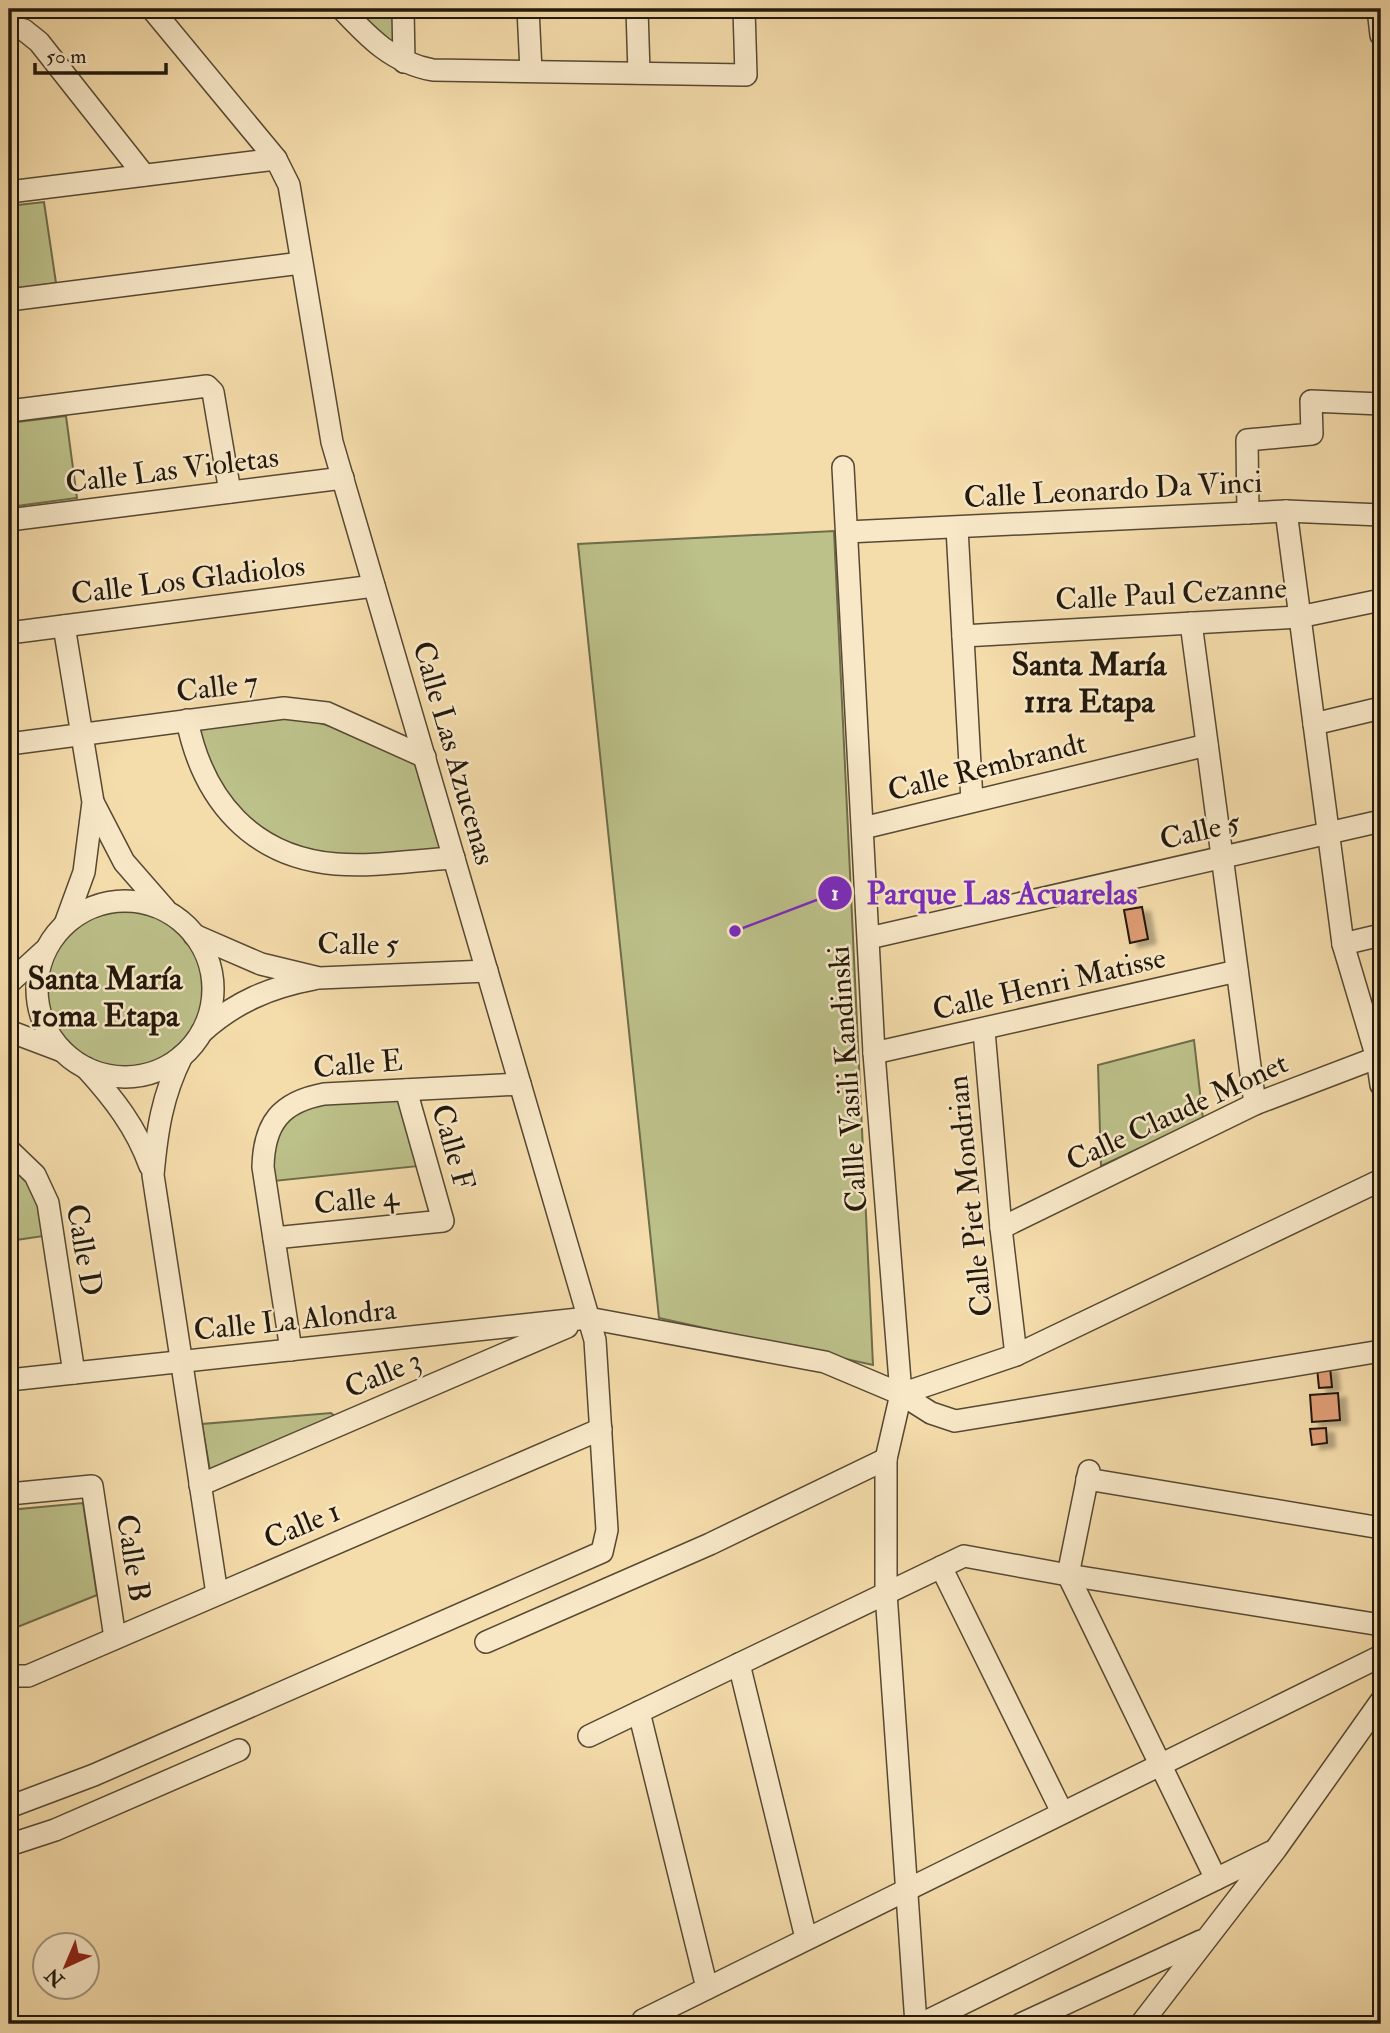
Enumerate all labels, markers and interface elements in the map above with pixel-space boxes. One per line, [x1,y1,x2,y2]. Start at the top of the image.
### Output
scale bar [35,32,166,76]
text: 50 m [46,43,87,70]
street label: Calle Las Violetas [63,439,281,501]
street label: Calle Leonardo Da Vinci [963,464,1263,516]
street label: Calle Los Gladiolos [69,547,307,613]
street label: Calle Paul Cezanne [1054,569,1288,619]
street label: Calle Las Azucenas [404,637,504,869]
district label: Santa María 11ra Etapa [1011,645,1167,722]
street label: Calle 7 [174,664,260,710]
street label: Calle Rembrandt [884,724,1090,810]
street label: Calle 5 [1156,804,1245,858]
callout: Parque Las Acuarelas [818,866,1152,919]
text: Parque Las Acuarelas [867,874,1138,914]
text: 1 [831,880,839,907]
street label: Calle 5 [317,926,400,963]
street label: Calle Henri Matisse [929,939,1169,1029]
street label: Callle Vasili Kandinski [820,945,876,1213]
district label: Santa María 10ma Etapa [27,959,183,1036]
street label: Calle E [312,1042,404,1086]
street label: Calle Claude Monet [1060,1044,1294,1179]
street label: Calle Piet Mondrian [939,1074,1001,1318]
street label: Calle F [423,1100,483,1194]
street label: Calle 4 [312,1177,402,1223]
street label: Calle D [58,1201,110,1299]
street label: Calle La Alondra [192,1291,399,1349]
street label: Calle 3 [339,1341,427,1407]
street label: Calle 1 [258,1493,346,1557]
street label: Calle B [108,1512,158,1604]
north arrow [32,1932,102,2002]
text: N [40,1962,70,1993]

